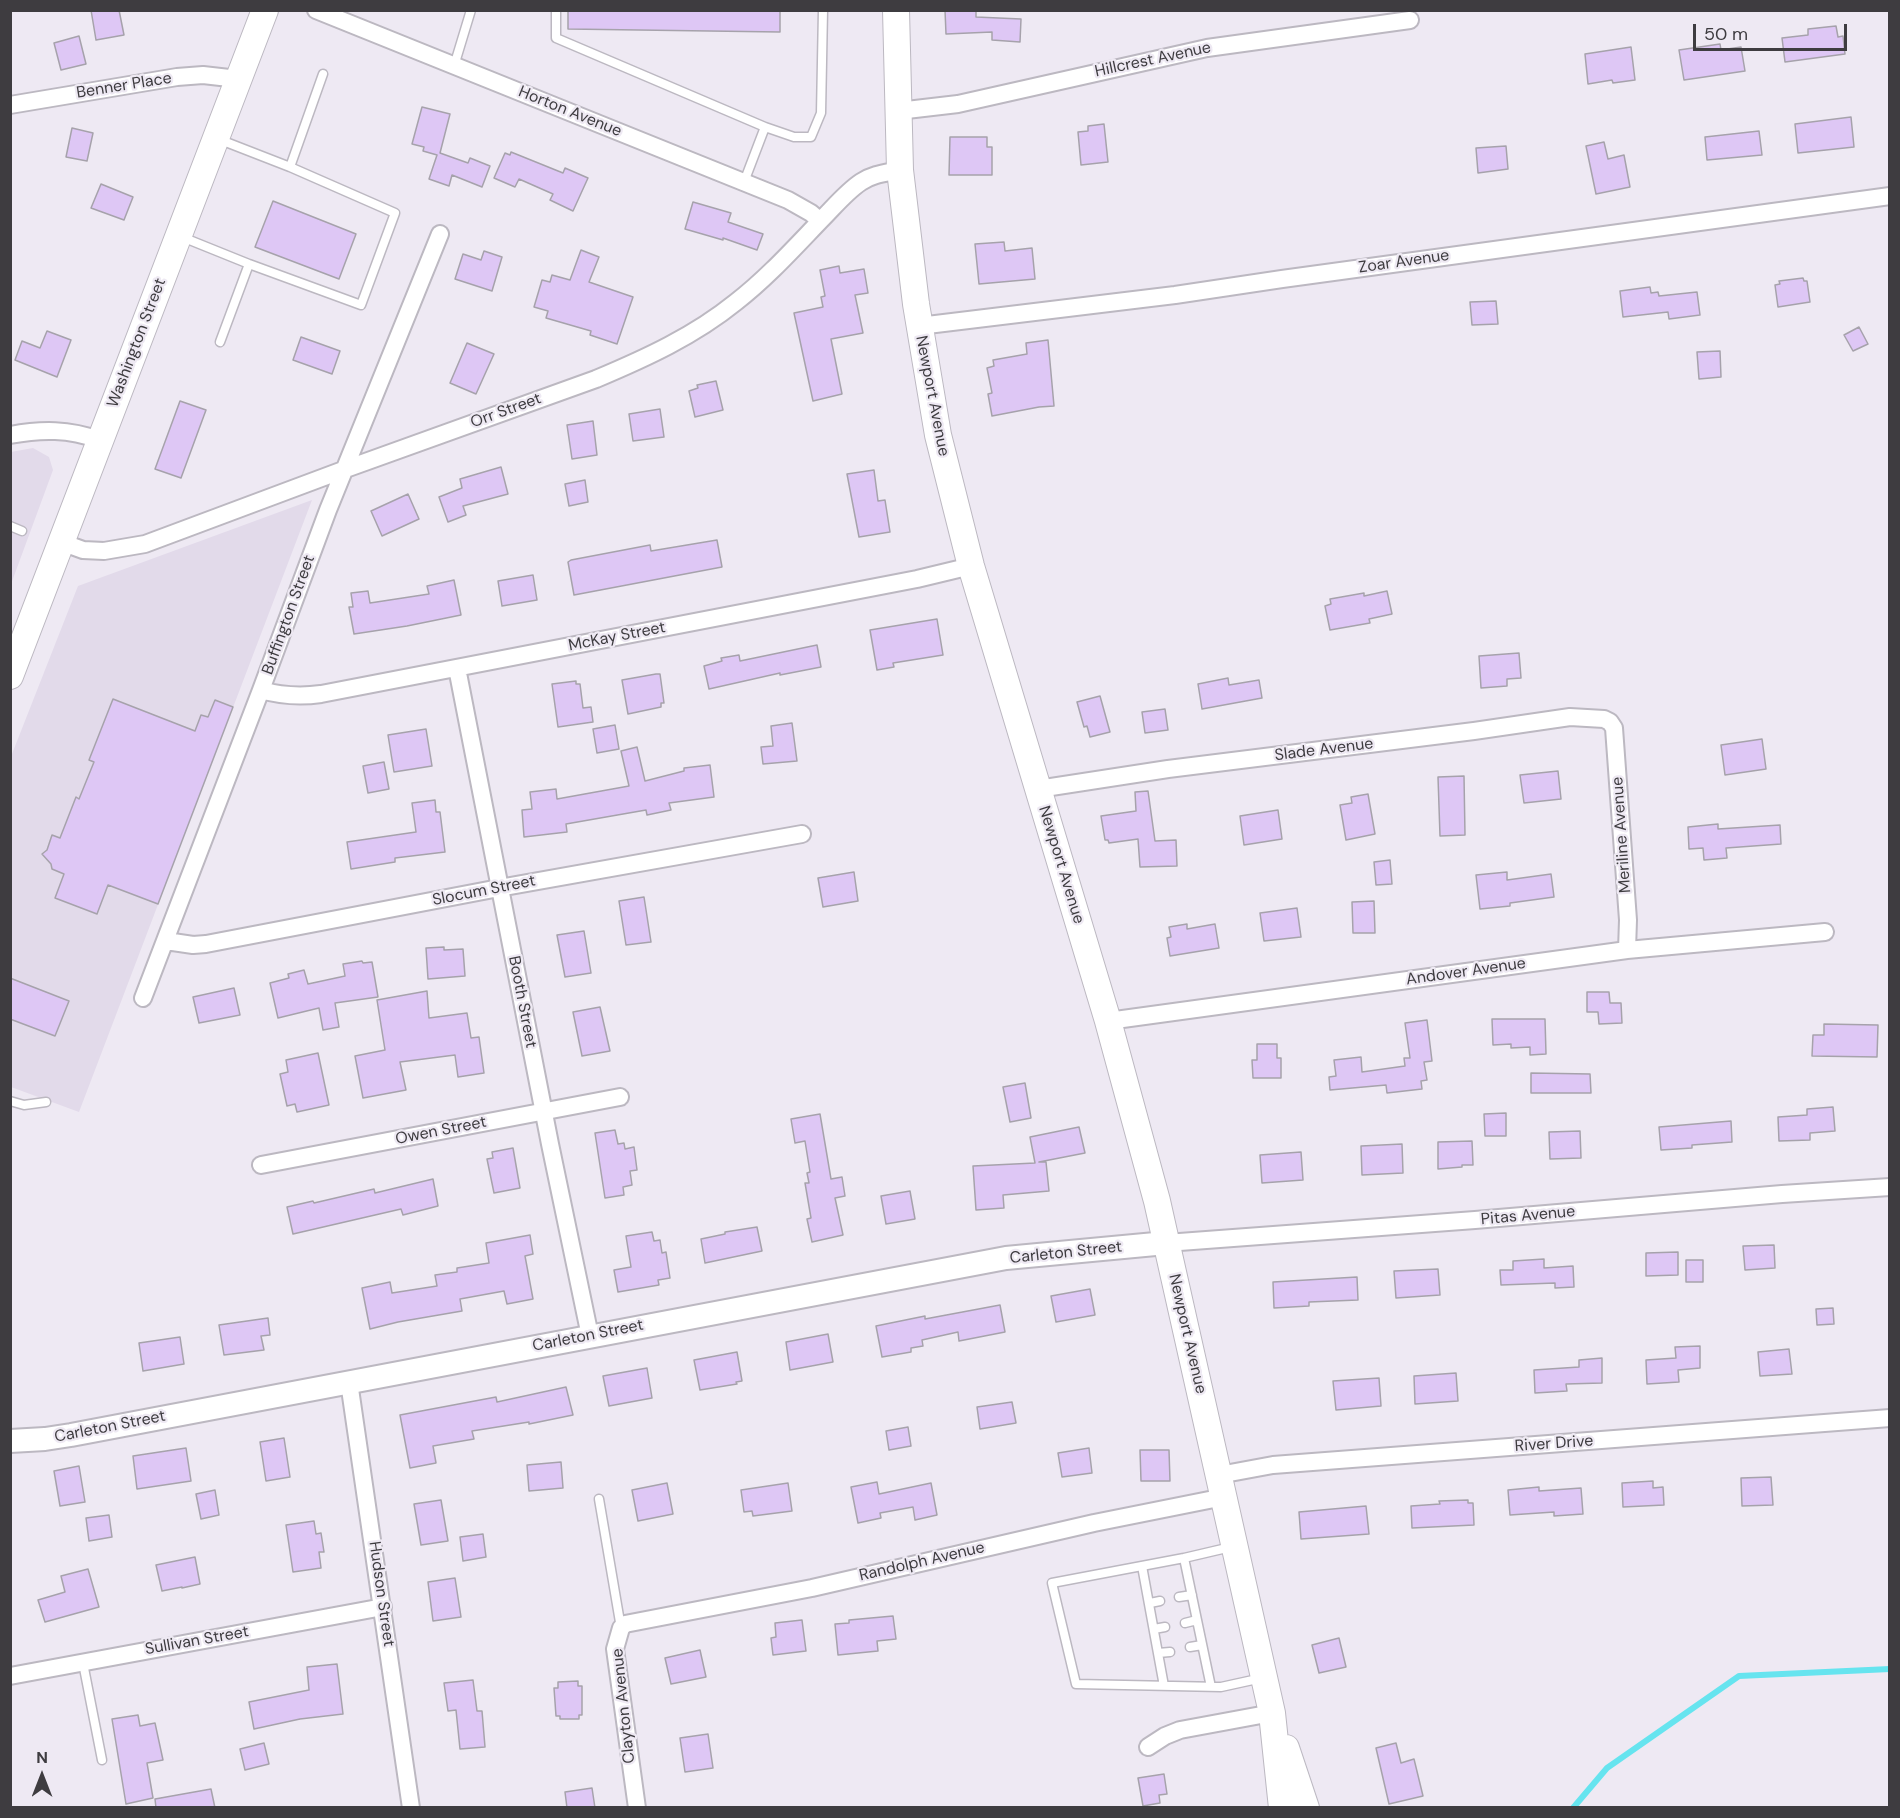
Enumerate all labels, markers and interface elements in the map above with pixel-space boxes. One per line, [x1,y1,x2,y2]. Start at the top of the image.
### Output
scale bar [1696,12,1850,50]
text: 50 m [1704,22,1748,46]
street label: Hillcrest Avenue [1093,38,1213,82]
street label: Benner Place [75,69,173,103]
street label: Horton Avenue [516,83,624,141]
street label: Zoar Avenue [1357,246,1451,278]
street label: Washington Street [104,276,170,410]
street label: Newport Avenue [911,334,953,458]
street label: Orr Street [468,389,544,433]
street label: Buffington Street [258,553,320,677]
street label: McKay Street [567,618,667,656]
street label: Slade Avenue [1274,734,1374,766]
street label: Meriline Avenue [1608,776,1636,894]
street label: Newport Avenue [1034,804,1088,926]
street label: Slocum Street [431,872,537,910]
street label: Booth Street [504,954,540,1050]
street label: Andover Avenue [1405,954,1527,990]
street label: Owen Street [394,1113,488,1149]
street label: Pitas Avenue [1480,1202,1576,1230]
street label: Carleton Street [1009,1238,1123,1268]
street label: Newport Avenue [1164,1272,1210,1396]
street label: Carleton Street [531,1316,645,1356]
street label: Carleton Street [53,1407,167,1447]
street label: River Drive [1514,1432,1594,1456]
street label: Randolph Avenue [857,1538,987,1586]
street label: Hudson Street [364,1540,398,1648]
street label: Sullivan Street [144,1622,250,1660]
street label: Clayton Avenue [608,1647,640,1765]
north arrow [12,1746,72,1806]
text: N [36,1747,48,1768]

